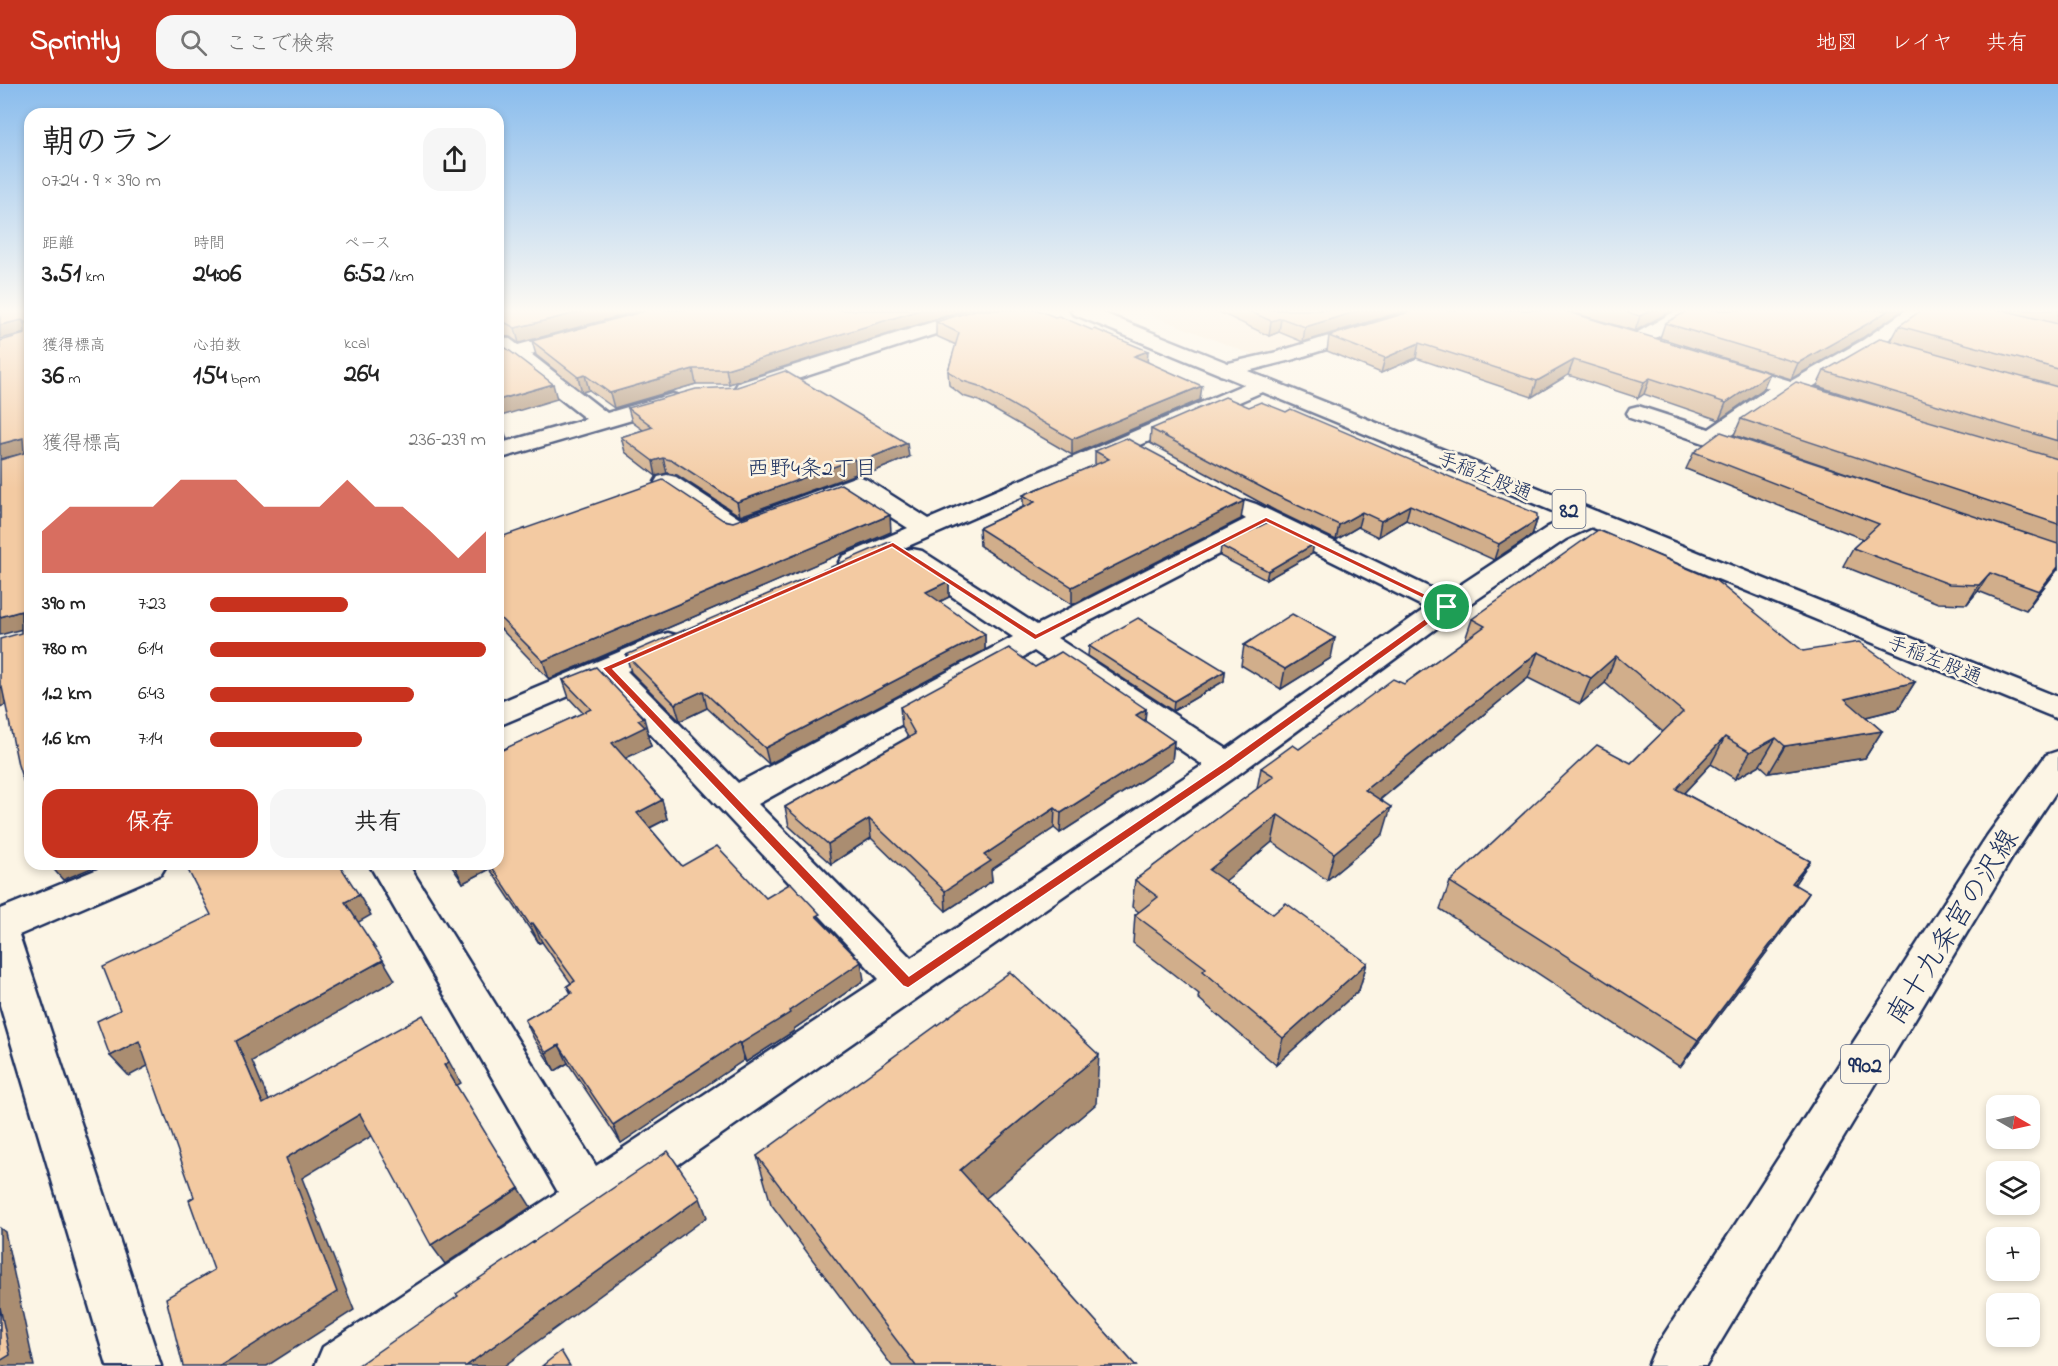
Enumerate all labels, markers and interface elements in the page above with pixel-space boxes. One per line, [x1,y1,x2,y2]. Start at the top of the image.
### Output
search box [156,15,576,69]
text: Sprintly [30,22,120,63]
icon: search [177,26,210,59]
text: ここで検索 [225,29,335,61]
text: 地図 [1816,29,1858,59]
text: レイヤ [1891,29,1953,59]
text: 共有 [1986,29,2028,59]
text: 朝のラン [42,120,174,168]
button: share [423,128,486,191]
text: 07:24 · 9 × 390 m [42,167,161,196]
text: 距離 [42,232,74,256]
text: 時間 [193,232,225,256]
text: ペース [344,232,391,256]
text: 3.51 [42,256,81,294]
text: 24:06 [193,256,242,294]
text: 6:52 [344,256,385,294]
text: km [81,265,105,289]
text: /km [385,265,414,289]
text: kcal [344,332,369,356]
text: 獲得標高 [42,334,106,358]
text: 心拍数 [193,334,241,358]
text: 264 [344,356,379,394]
text: 36 [42,358,64,396]
text: 154 [193,358,227,396]
text: m [64,367,81,391]
text: bpm [227,367,260,391]
text: 236–239 m [409,426,486,455]
text: 獲得標高 [42,430,122,459]
street label: 手稲左股通 [1432,445,1536,509]
district label: 西野4条2丁目 [747,454,877,486]
road number: 82 [1552,490,1586,528]
pin [1421,581,1472,632]
text: 390 m [42,590,85,619]
text: 7:23 [138,590,166,619]
icon: arrive [1430,590,1463,623]
street label: 手稲左股通 [1882,629,1986,693]
text: 780 m [42,635,87,664]
text: 6:14 [138,635,163,664]
text: 1.2 km [42,680,92,709]
text: 6:43 [138,680,165,709]
text: 1.6 km [42,725,91,754]
text: 7:14 [138,725,163,754]
button: 保存 [42,789,258,858]
button: 共有 [270,789,486,858]
street label: 南十九条宮の沢線 [1877,822,2031,1034]
road number: 9902 [1841,1045,1889,1083]
north arrow [1986,1095,2040,1149]
map controls [1986,1095,2040,1347]
button: layers [1986,1161,2040,1215]
button: + [1986,1227,2040,1281]
button: − [1986,1293,2040,1347]

